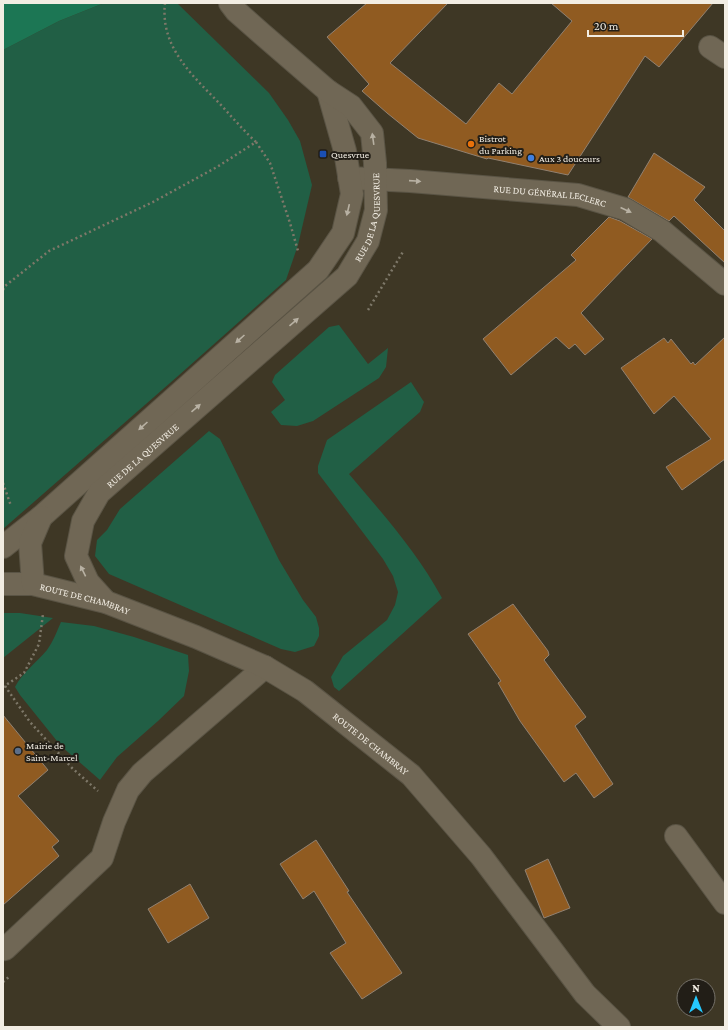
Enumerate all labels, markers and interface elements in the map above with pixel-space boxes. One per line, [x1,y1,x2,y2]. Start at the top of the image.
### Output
scale bar [588,12,683,38]
text: 20 m [594,19,619,33]
one-way arrow [369,133,376,146]
place label: Bistrot du Parking [479,133,522,156]
marker: Bistrot du Parking [466,139,476,149]
marker: Quesvrue [318,149,328,159]
place label: Quesvrue [331,149,370,160]
marker: Aux 3 douceurs [526,153,536,163]
place label: Aux 3 douceurs [539,153,600,164]
street label: RUE DE LA QUESVRUE [352,172,382,264]
one-way arrow [409,178,421,185]
street label: RUE DU GÉNÉRAL LECLERC [493,183,608,209]
one-way arrow [344,204,350,217]
one-way arrow [620,207,631,213]
one-way arrow [289,318,299,327]
one-way arrow [235,335,245,344]
one-way arrow [191,403,201,412]
street label: RUE DE LA QUESVRUE [104,421,181,490]
one-way arrow [138,421,148,431]
one-way arrow [80,565,86,577]
street label: ROUTE DE CHAMBRAY [39,581,132,617]
street label: ROUTE DE CHAMBRAY [331,711,411,777]
place label: Mairie de Saint-Marcel [26,740,78,763]
marker: Mairie de Saint-Marcel [13,746,23,756]
north arrow [676,978,716,1018]
text: N [692,982,700,994]

